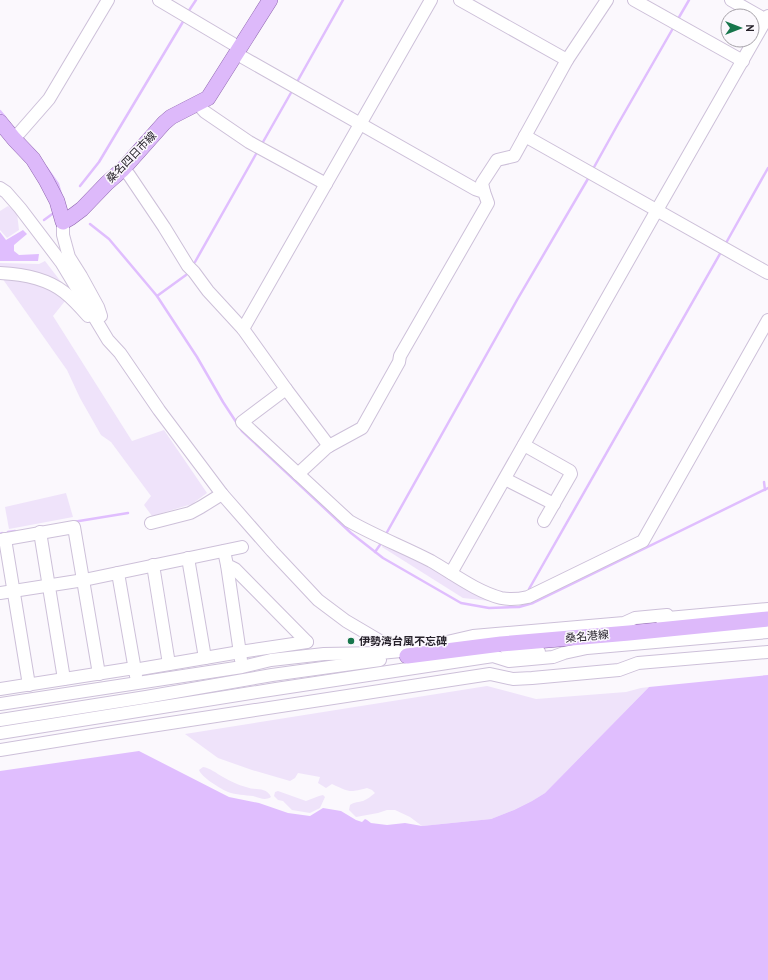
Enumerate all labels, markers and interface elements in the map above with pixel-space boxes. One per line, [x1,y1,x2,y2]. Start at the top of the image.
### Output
north arrow [720,8,760,48]
text: N [743,24,757,32]
street label: 桑名四日市線 [103,128,159,186]
street label: 桑名港線 [564,627,610,645]
place label: 伊勢湾台風不忘碑 [359,634,447,648]
marker: 伊勢湾台風不忘碑 [346,636,356,646]

